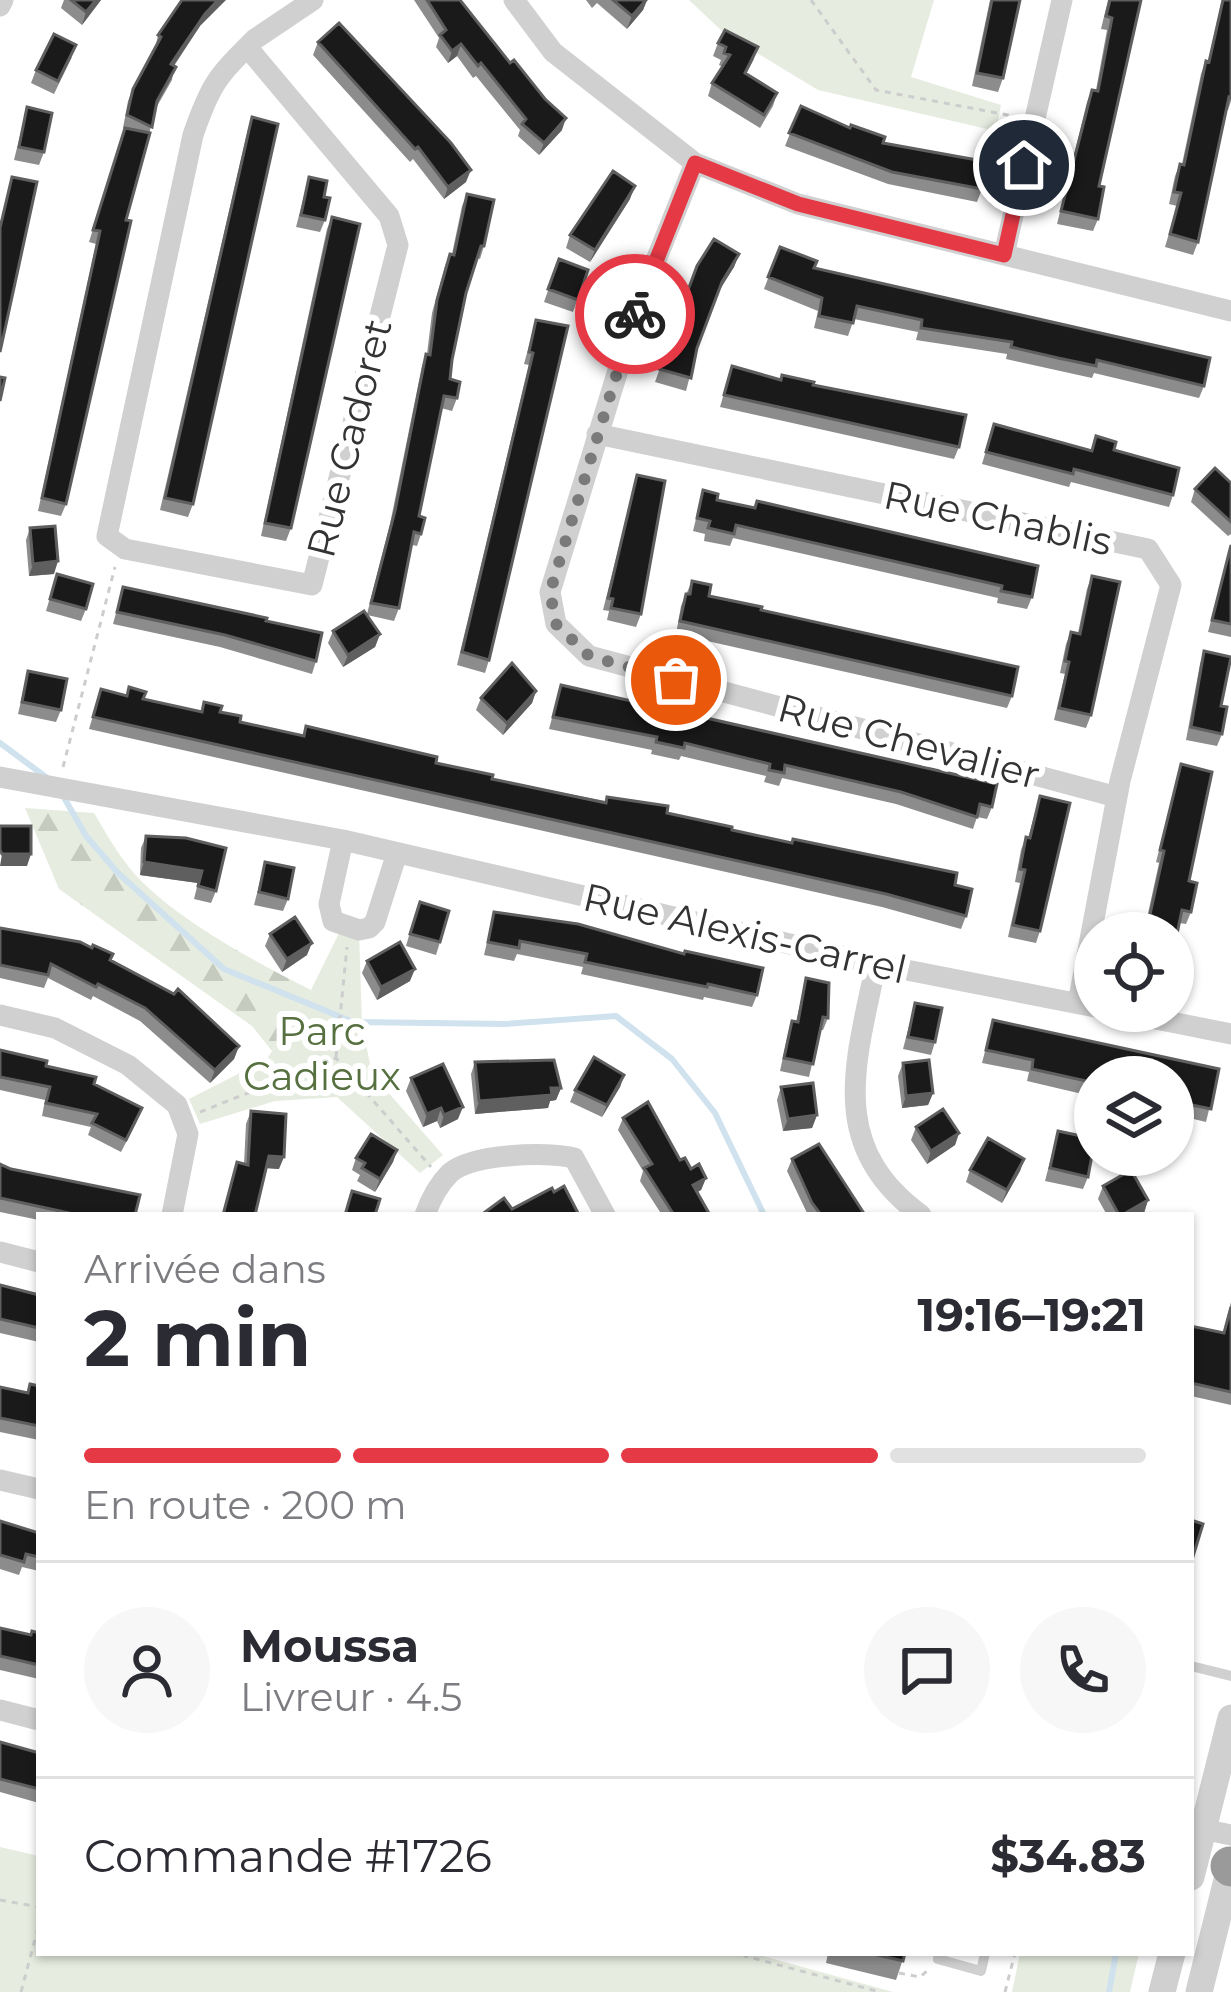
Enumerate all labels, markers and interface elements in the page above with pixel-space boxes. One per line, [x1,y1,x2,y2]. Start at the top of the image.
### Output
pin [973,114,1075,216]
icon: home [991,132,1057,198]
courier [575,254,695,374]
icon: bike [602,281,668,347]
street label: Rue Cadoret [296,314,402,562]
street label: Rue Chablis [880,470,1116,566]
pin [625,629,727,731]
icon: bag [643,647,709,713]
street label: Rue Chevalier [773,683,1045,799]
street label: Rue Alexis-Carrel [579,872,911,994]
map controls [1074,912,1194,1176]
button: locate [1074,912,1194,1032]
park label: Parc Cadieux [243,1007,401,1100]
button: layers [1074,1056,1194,1176]
text: Arrivée dans [84,1245,326,1293]
text: 19:16–19:21 [918,1287,1146,1342]
text: 2 min [84,1290,311,1386]
text: En route · 200 m [84,1481,407,1529]
button: person [84,1607,210,1733]
button: chat [864,1607,990,1733]
button: phone [1020,1607,1146,1733]
text: Moussa [240,1618,419,1673]
text: Livreur · 4.5 [240,1673,462,1721]
text: Commande #1726 [84,1828,492,1883]
text: $34.83 [990,1828,1146,1883]

